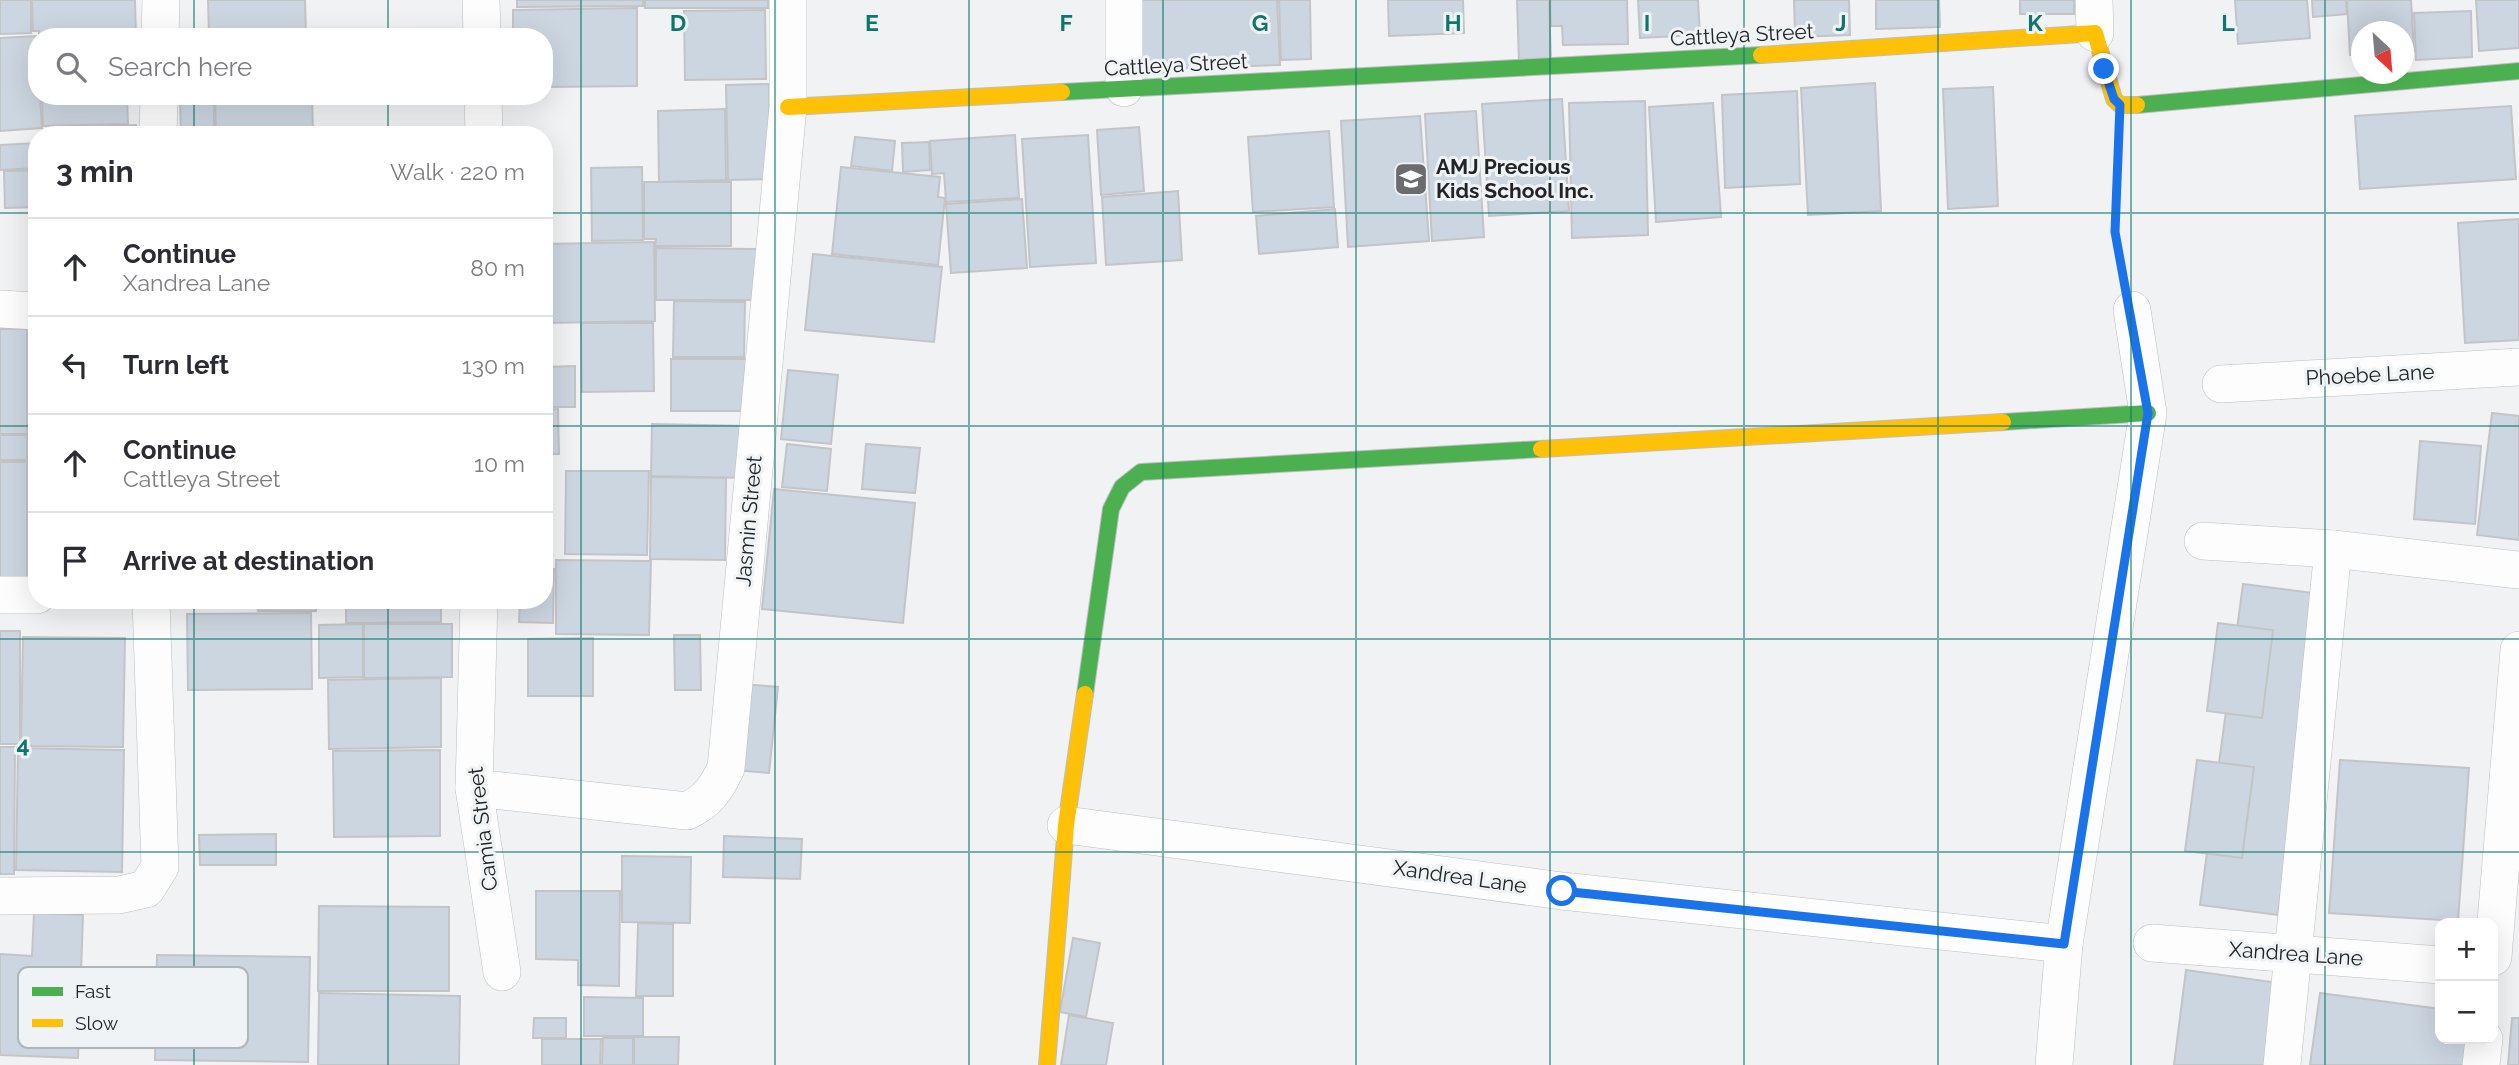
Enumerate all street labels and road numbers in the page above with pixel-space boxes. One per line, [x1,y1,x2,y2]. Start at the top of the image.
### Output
street label: Cattleya Street [1670,18,1814,51]
street label: Cattleya Street [1104,48,1248,81]
street label: Phoebe Lane [2305,359,2435,390]
street label: Jasmin Street [730,455,767,587]
street label: Camia Street [462,766,503,892]
street label: Xandrea Lane [1392,855,1528,898]
street label: Xandrea Lane [2228,936,2364,971]

